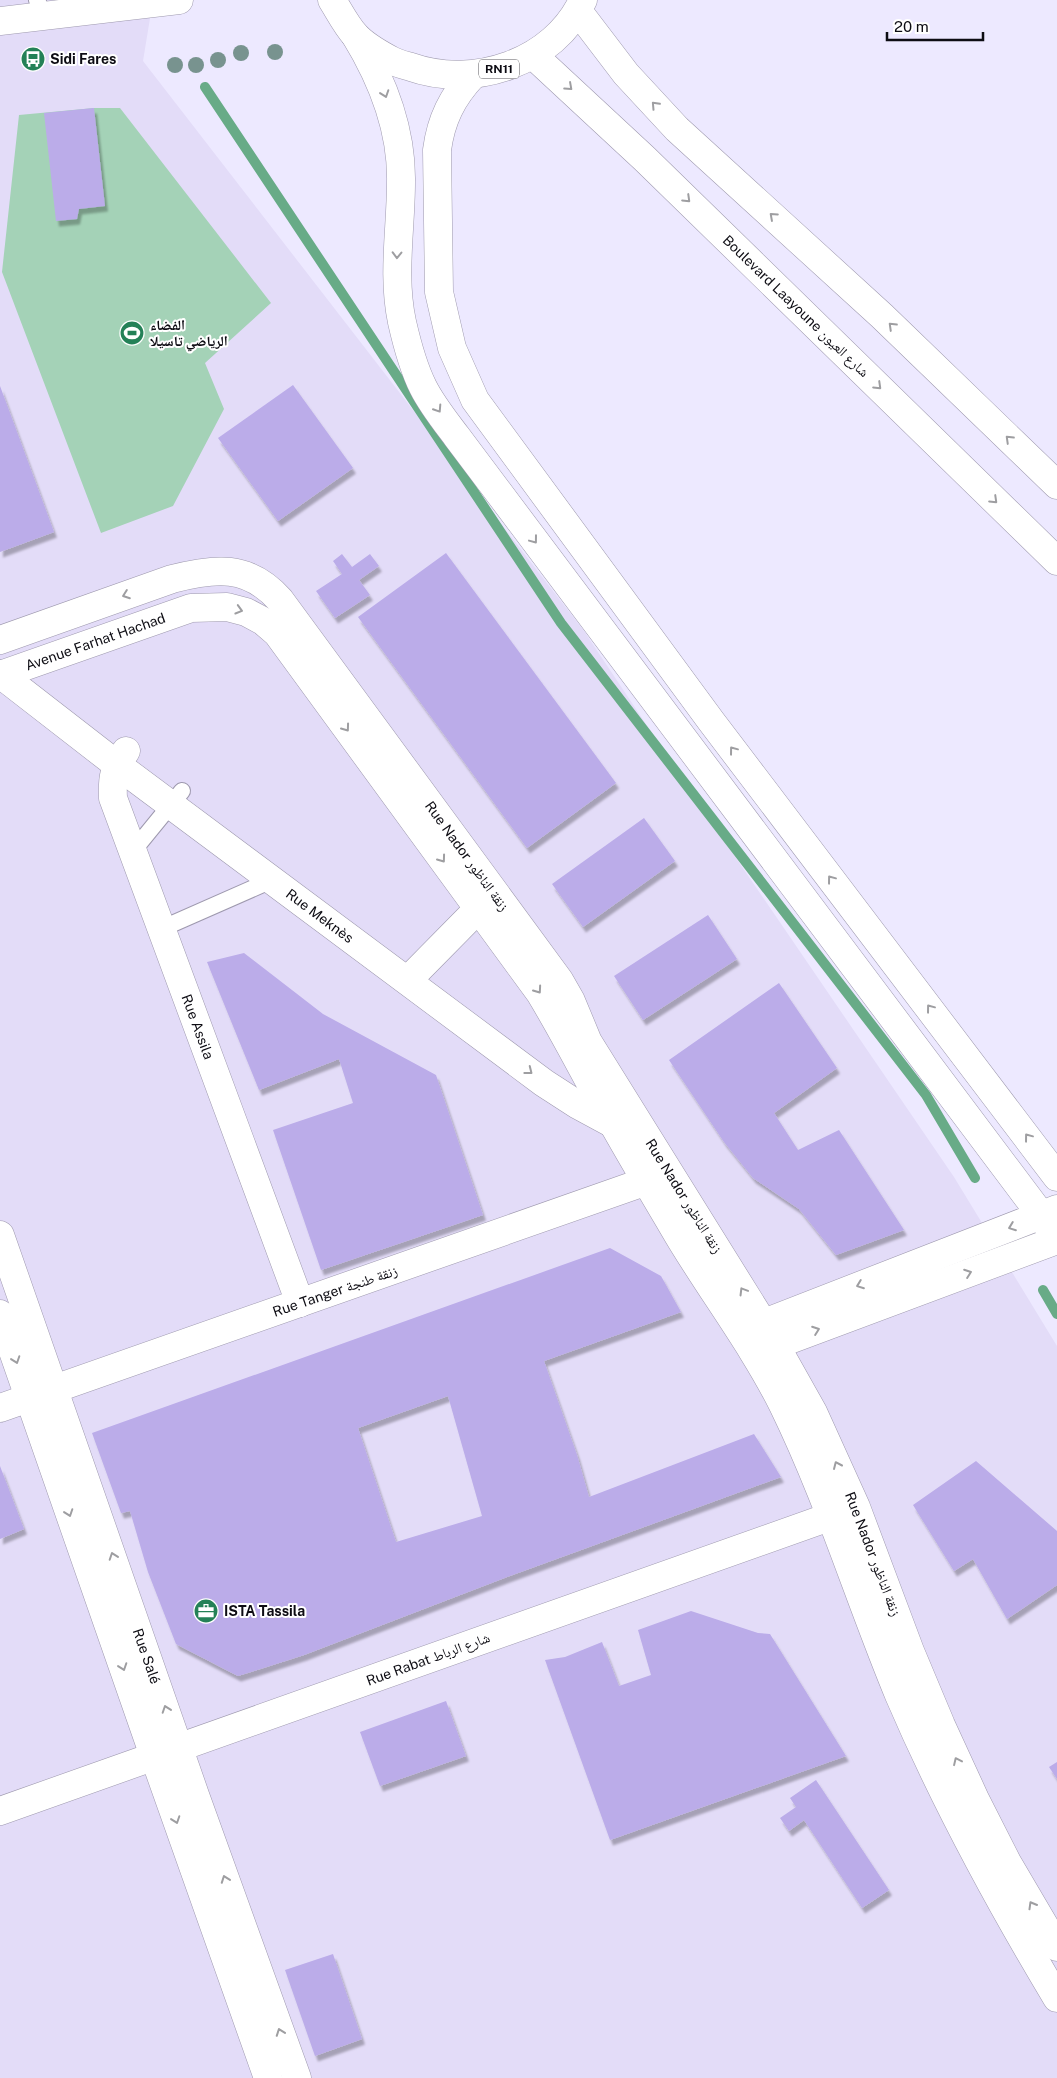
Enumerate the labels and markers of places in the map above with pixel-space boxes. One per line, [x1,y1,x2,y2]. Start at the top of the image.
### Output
bus stop icon: Sidi Fares [20,46,46,72]
place label: Sidi Fares [50,51,116,67]
place label: الفضاء الرياضي تاسيلا [150,317,228,352]
sports icon: الفضاء الرياضي تاسيلا [119,320,145,346]
office icon: ISTA Tassila [193,1598,219,1624]
place label: ISTA Tassila [224,1603,305,1619]

